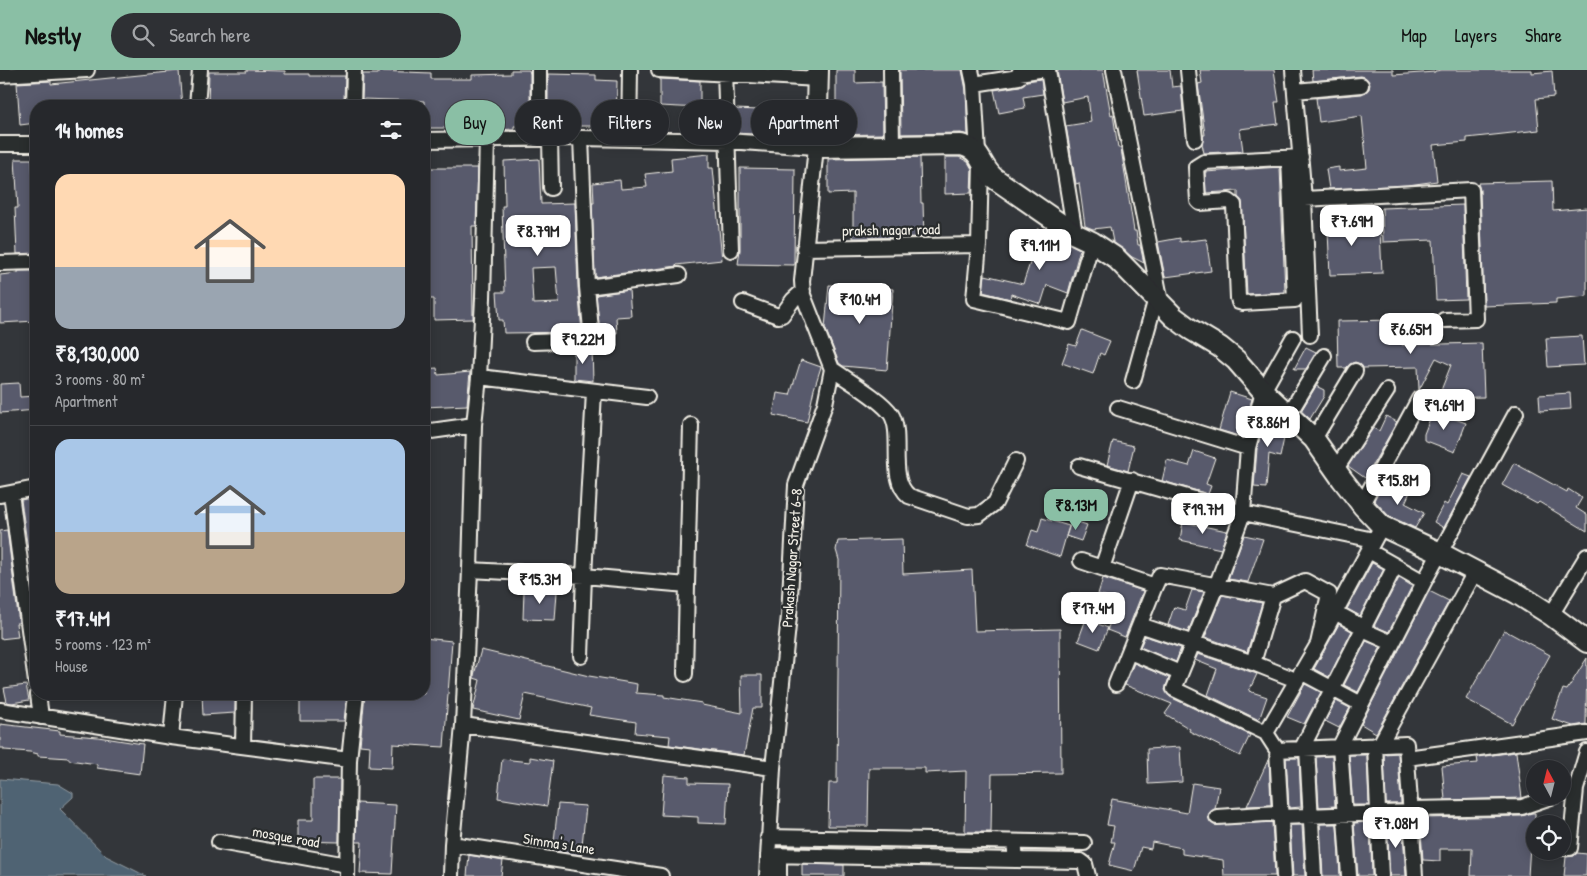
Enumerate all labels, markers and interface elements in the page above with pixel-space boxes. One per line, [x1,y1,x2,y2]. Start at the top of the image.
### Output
search box [111,13,461,58]
text: Nestly [25,19,81,51]
icon: search [129,21,157,49]
text: Search here [169,22,251,48]
text: Map [1401,23,1427,48]
text: Layers [1455,23,1497,48]
text: Share [1525,23,1562,48]
chip: Buy [445,100,505,145]
chip: Rent [515,100,581,145]
chip: Filters [591,100,669,145]
chip: New [679,100,741,145]
chip: Apartment [751,100,857,145]
text: 14 homes [55,116,123,145]
icon: filters [377,116,405,144]
pin: ₹7.69M [1311,204,1393,247]
icon: home [185,206,275,296]
text: ₹7.69M [1331,210,1373,232]
pin: ₹8.79M [497,214,579,257]
street label: praksh nagar road [842,218,940,241]
text: ₹8.79M [517,220,559,242]
pin: ₹9.11M [999,228,1081,271]
text: ₹9.11M [1020,234,1060,256]
pin: ₹10.4M [819,282,901,325]
text: ₹10.4M [839,288,881,310]
pin: ₹6.65M [1370,312,1452,355]
text: ₹6.65M [1390,318,1432,340]
pin: ₹9.22M [542,322,624,365]
text: ₹9.22M [562,328,604,350]
text: ₹8,130,000 [55,339,139,368]
text: 3 rooms · 80 m² [55,368,145,390]
pin: ₹9.69M [1403,388,1485,431]
text: Apartment [55,390,118,412]
text: ₹9.69M [1424,394,1464,416]
pin: ₹8.86M [1227,406,1309,448]
text: ₹8.86M [1247,411,1289,433]
pin: ₹15.8M [1357,464,1439,506]
text: ₹15.8M [1377,469,1419,491]
icon: home [185,472,275,562]
street label: Prakash Nagar Street 6-8 [776,488,807,628]
pin: ₹8.13M [1035,488,1117,531]
pin: ₹19.7M [1162,492,1244,535]
text: ₹8.13M [1055,494,1097,516]
text: ₹19.7M [1182,498,1224,520]
pin: ₹15.3M [499,562,581,605]
text: ₹15.3M [519,568,561,590]
pin: ₹17.4M [1052,592,1134,634]
text: ₹17.4M [1072,597,1114,619]
text: ₹17.4M [55,604,110,633]
text: 5 rooms · 123 m² [55,633,151,655]
text: House [55,655,88,677]
north arrow [1526,760,1571,805]
map controls [1526,760,1571,860]
pin: ₹7.08M [1355,806,1437,849]
text: ₹7.08M [1374,812,1418,834]
button: locate [1526,815,1571,860]
street label: mosque road [251,820,322,853]
street label: Simma's Lane [522,827,597,860]

